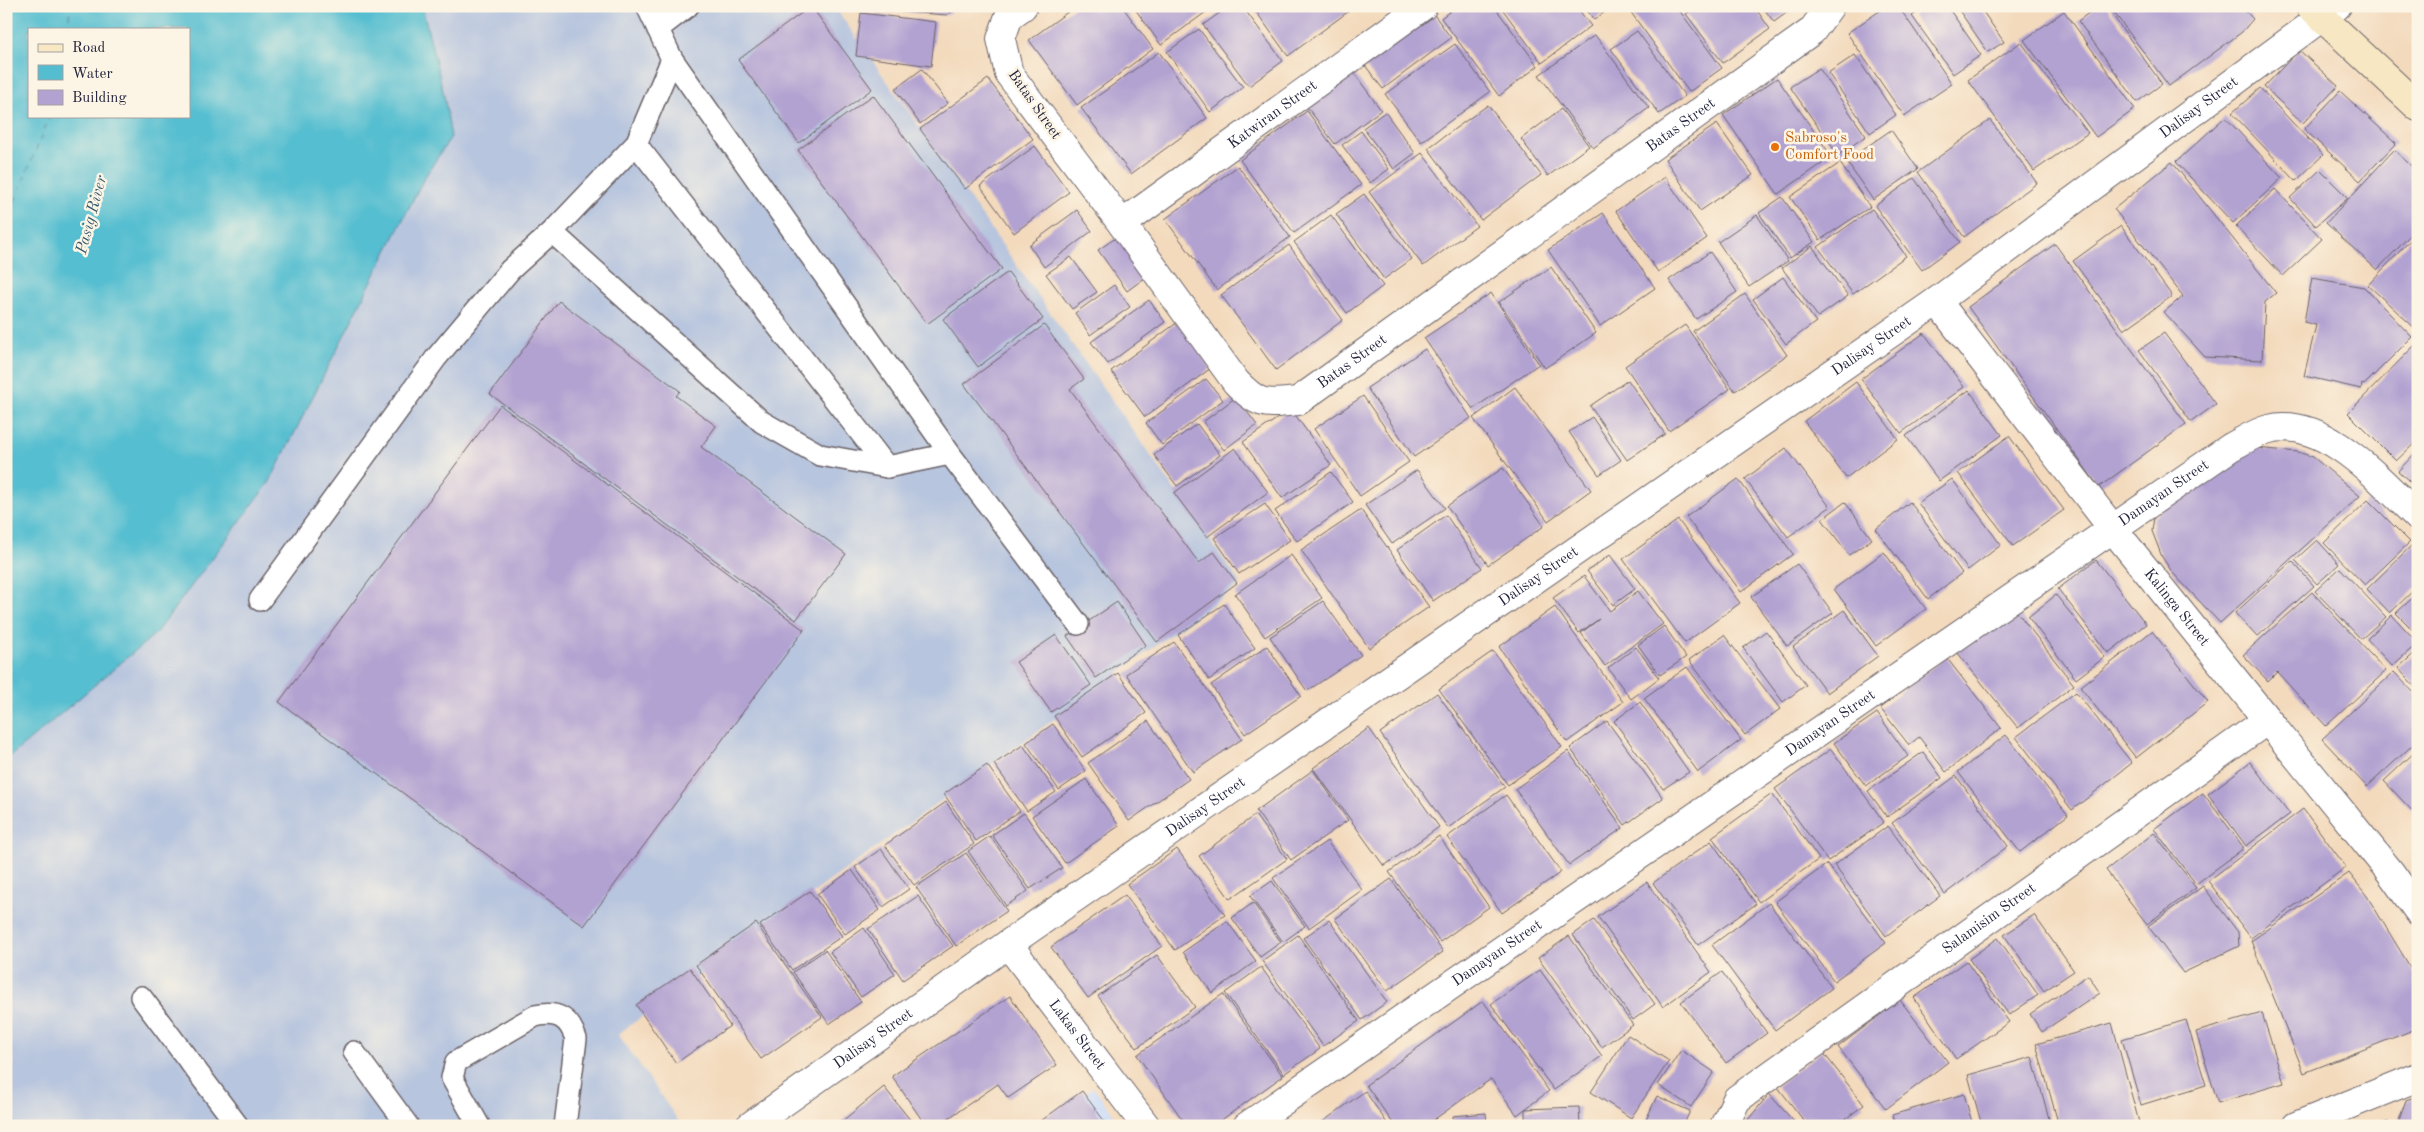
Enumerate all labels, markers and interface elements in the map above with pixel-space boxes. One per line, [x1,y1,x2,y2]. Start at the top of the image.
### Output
legend [28,28,190,118]
text: Road [72,41,106,56]
text: Water [72,67,113,82]
street label: Batas Street [1005,68,1063,142]
street label: Dalisay Street [2157,74,2241,141]
street label: Katwiran Street [1226,78,1320,152]
text: Building [72,91,127,106]
street label: Batas Street [1644,96,1718,155]
place label: Sabroso's Comfort Food [1785,131,1874,163]
marker: Sabroso's Comfort Food [1769,141,1781,153]
water label: Pasig River [74,173,110,257]
street label: Dalisay Street [1829,314,1914,379]
street label: Batas Street [1315,332,1390,392]
street label: Damayan Street [2116,457,2211,529]
street label: Dalisay Street [1496,544,1581,609]
street label: Kalinga Street [2141,566,2212,649]
street label: Damayan Street [1783,687,1878,759]
street label: Dalisay Street [1163,775,1248,840]
street label: Salamisim Street [1940,880,2039,957]
street label: Damayan Street [1450,917,1545,989]
street label: Lakas Street [1046,997,1108,1073]
street label: Dalisay Street [831,1006,916,1072]

